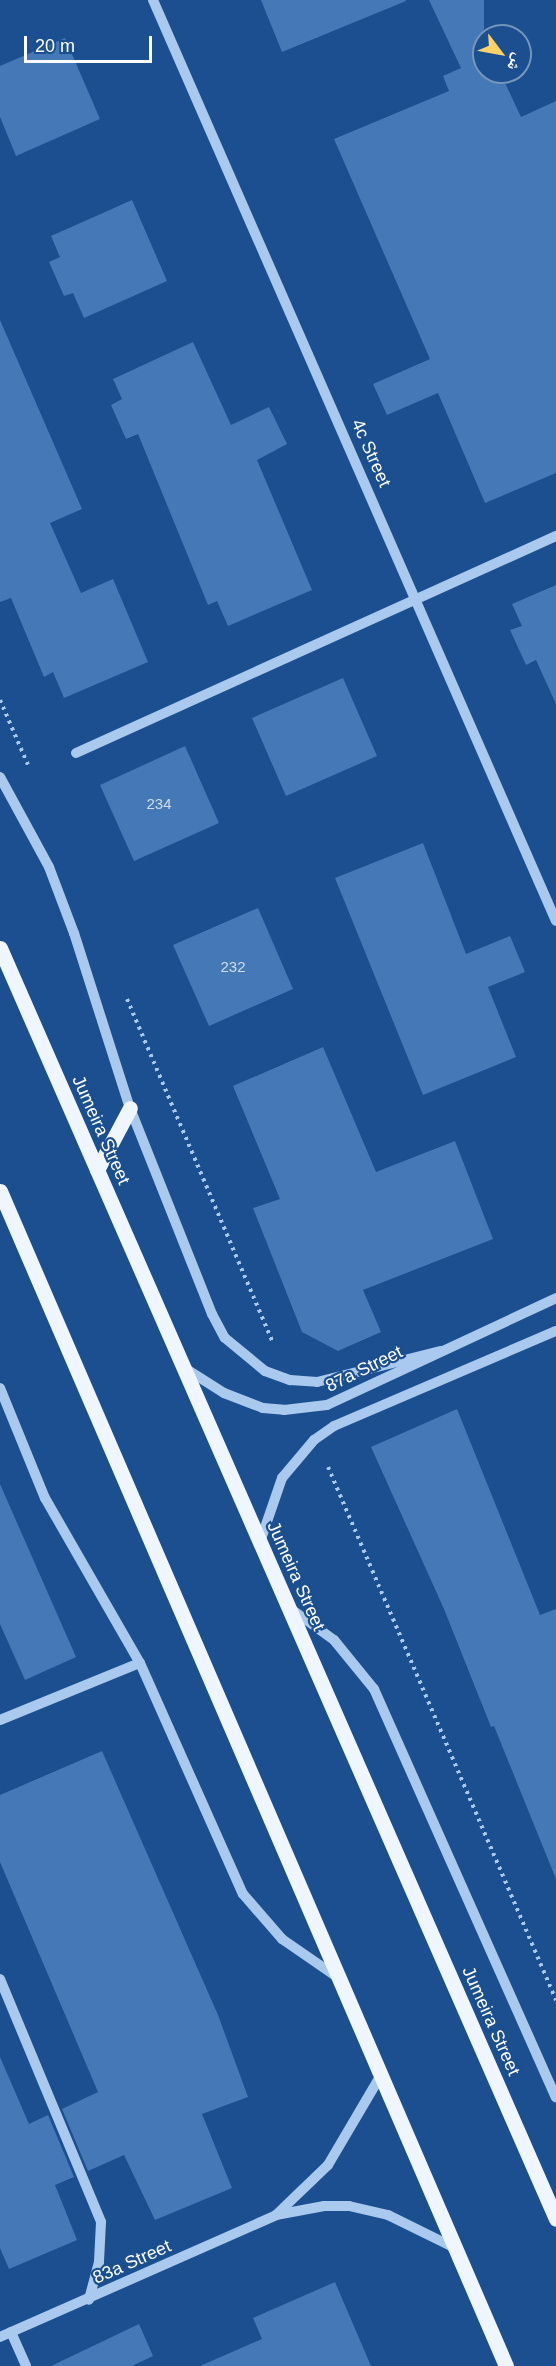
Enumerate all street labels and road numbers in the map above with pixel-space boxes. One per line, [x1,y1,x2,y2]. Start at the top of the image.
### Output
street label: 4c Street [346,416,396,490]
street label: Jumeira Street [67,1072,135,1188]
street label: 87a Street [322,1341,406,1397]
street label: Jumeira Street [262,1518,330,1634]
street label: Jumeira Street [457,1963,525,2079]
street label: 83a Street [90,2235,174,2289]

